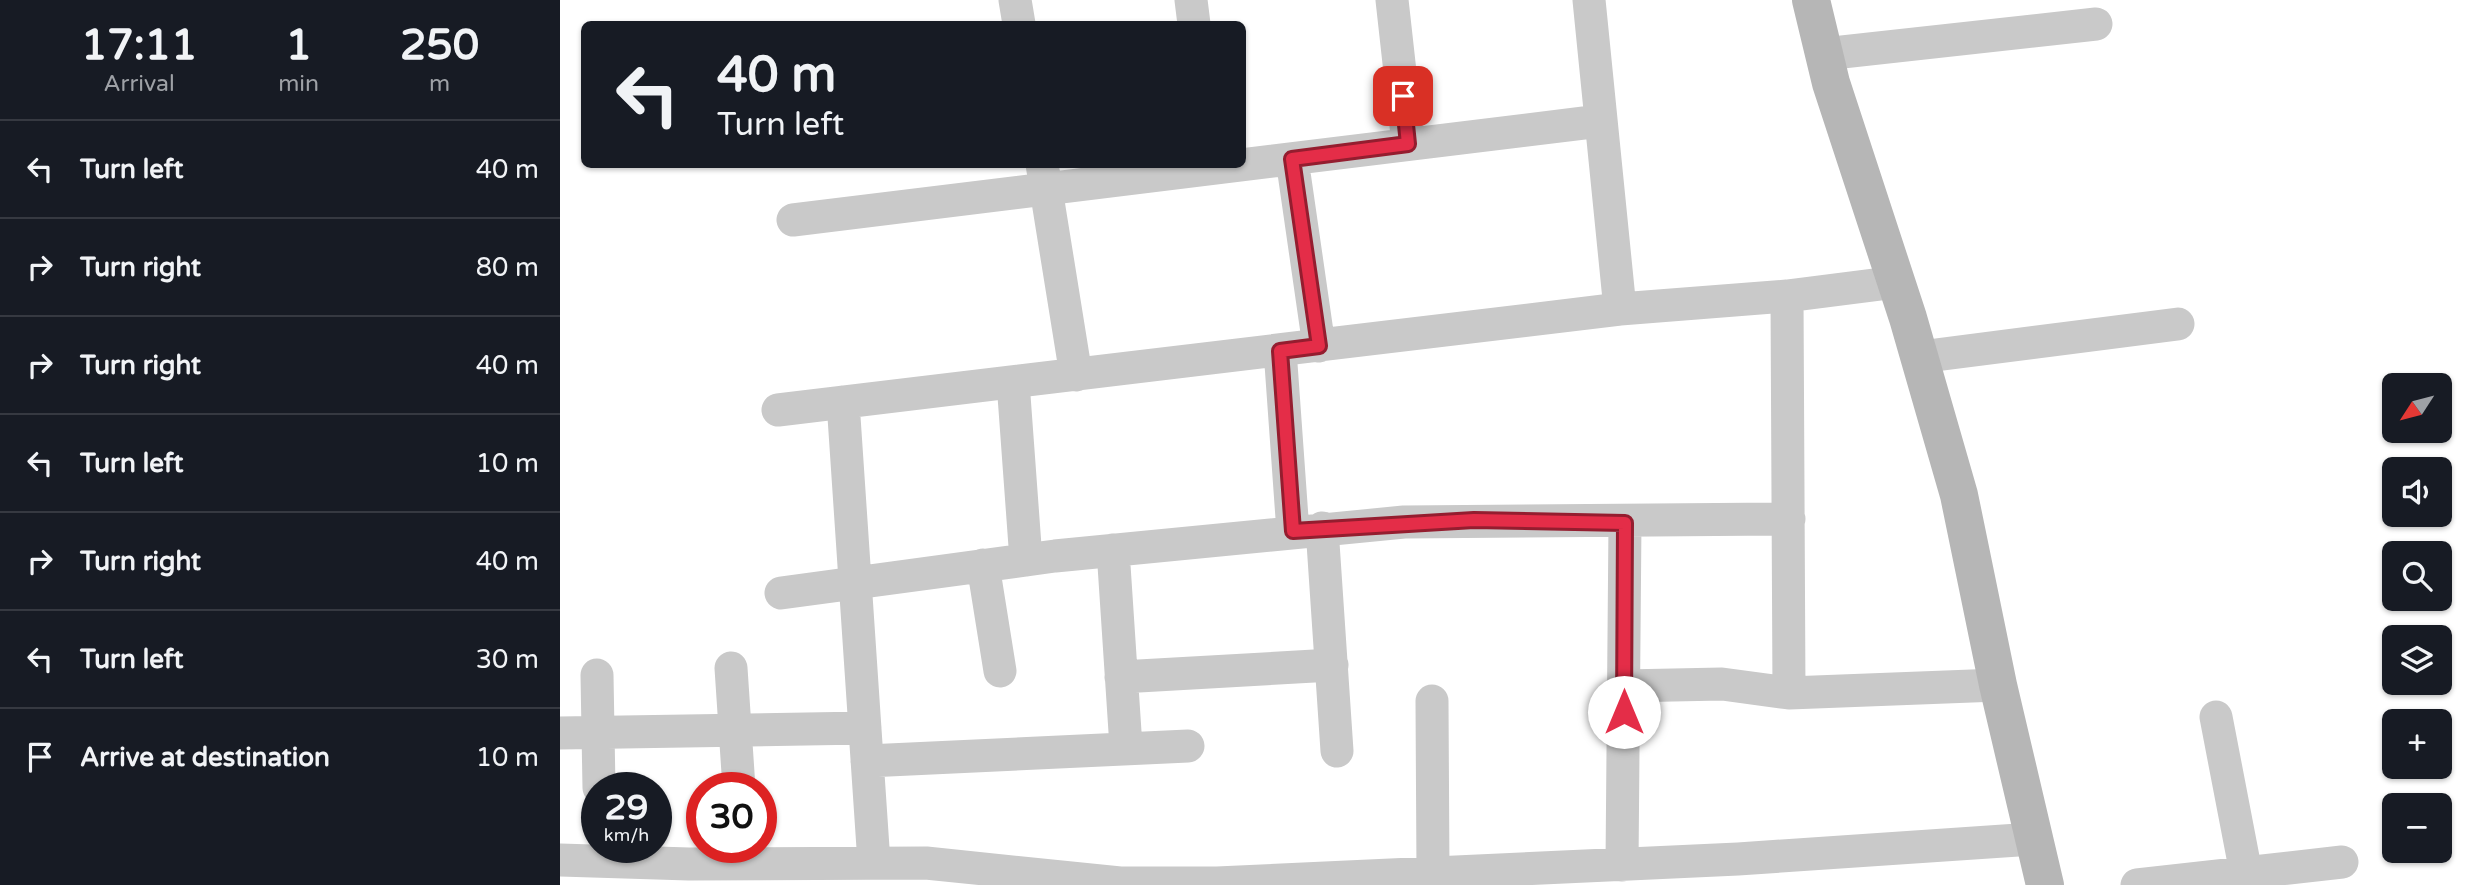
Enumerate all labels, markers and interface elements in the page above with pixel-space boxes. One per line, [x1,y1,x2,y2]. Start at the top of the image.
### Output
text: 17:11 [81,20,197,71]
text: 1 [285,20,312,71]
text: 250 [400,20,479,71]
text: 40 m [717,46,836,105]
icon: left [602,49,693,140]
pin [1373,66,1433,126]
text: Arrival [104,70,175,98]
text: min [278,70,319,98]
text: m [429,70,450,98]
icon: arrive [1384,77,1422,115]
text: Turn left [717,106,844,144]
icon: left [21,150,59,188]
text: Turn left [80,154,183,185]
text: 40 m [476,154,539,185]
icon: right [21,248,59,286]
text: Turn right [80,252,201,283]
text: 80 m [476,252,539,283]
icon: right [21,346,59,384]
text: Turn right [80,350,201,381]
text: 40 m [476,350,539,381]
north arrow [2382,373,2452,443]
map controls [2382,373,2452,863]
icon: left [21,444,59,482]
text: Turn left [80,448,183,479]
text: 10 m [476,448,539,479]
button: sound [2382,457,2452,527]
button: search [2382,541,2452,611]
icon: right [21,542,59,580]
text: Turn right [80,546,201,577]
text: 40 m [476,546,539,577]
button: layers [2382,625,2452,695]
icon: left [21,640,59,678]
text: Turn left [80,644,183,675]
text: 30 m [476,644,539,675]
position arrow [1587,675,1661,749]
button: + [2382,709,2452,779]
icon: arrive [21,738,59,776]
text: Arrive at destination [80,742,330,773]
text: 10 m [476,742,539,773]
speed limit sign: 30 [686,772,777,863]
text: 29 [605,787,648,829]
button: − [2382,793,2452,863]
text: km/h [604,824,649,846]

